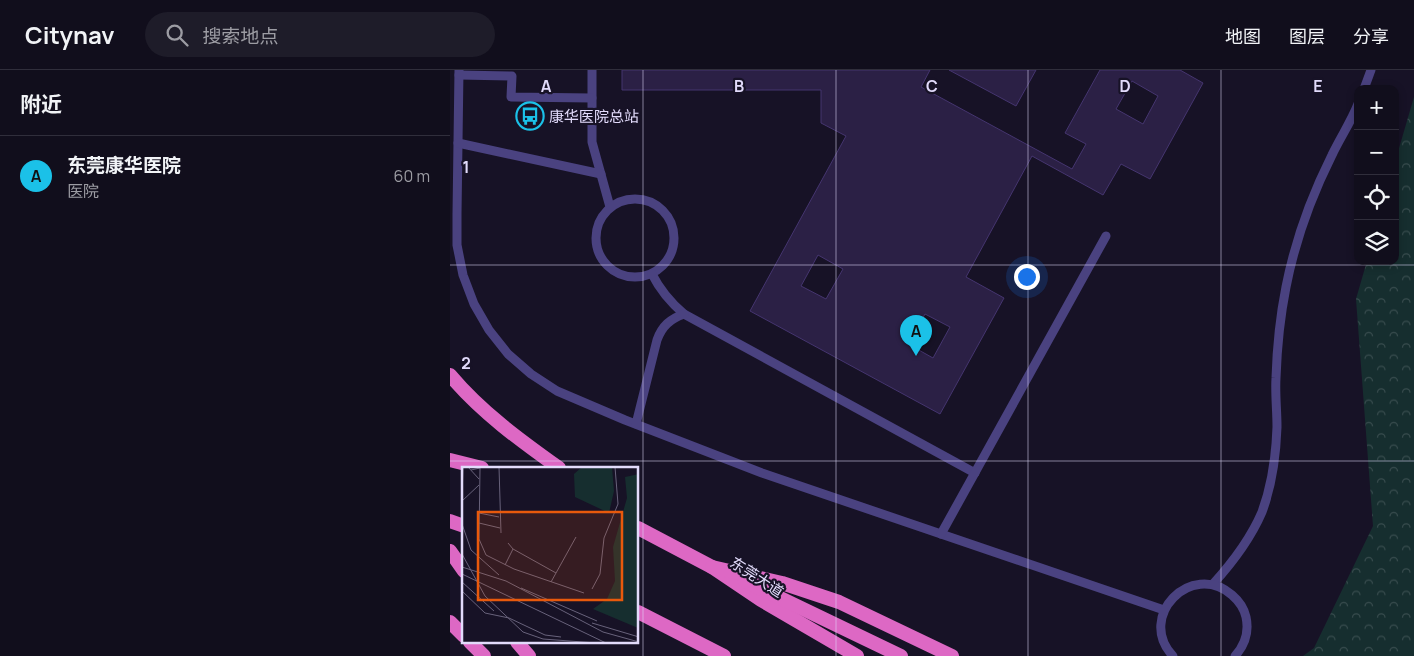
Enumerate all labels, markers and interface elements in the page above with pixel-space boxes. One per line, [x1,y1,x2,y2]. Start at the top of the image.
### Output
search box [145,12,495,57]
text: Citynav [25,18,115,51]
icon: search [163,21,191,49]
text: 搜索地点 [203,23,279,49]
text: 地图 [1225,24,1261,48]
text: 图层 [1289,24,1325,48]
text: 分享 [1353,24,1389,48]
text: A [541,75,552,97]
text: B [734,75,744,97]
text: C [926,75,938,97]
text: D [1119,75,1131,97]
text: E [1313,75,1323,97]
map controls [1354,85,1399,265]
button: + [1354,85,1399,130]
text: 附近 [20,90,62,118]
bus stop icon: 康华医院总站 [515,101,545,131]
place label: 康华医院总站 [549,106,639,127]
button: − [1354,130,1399,175]
text: 东莞康华医院 [67,152,181,178]
text: 1 [462,156,470,178]
text: A [31,165,41,187]
text: 60 m [394,165,430,187]
button: locate [1354,175,1399,220]
text: 医院 [67,180,99,202]
button: layers [1354,220,1399,265]
your location [1014,264,1040,290]
pin: A [900,315,932,356]
text: 2 [461,352,471,374]
inset map [462,467,639,644]
street label: 东莞大道 [726,552,788,602]

